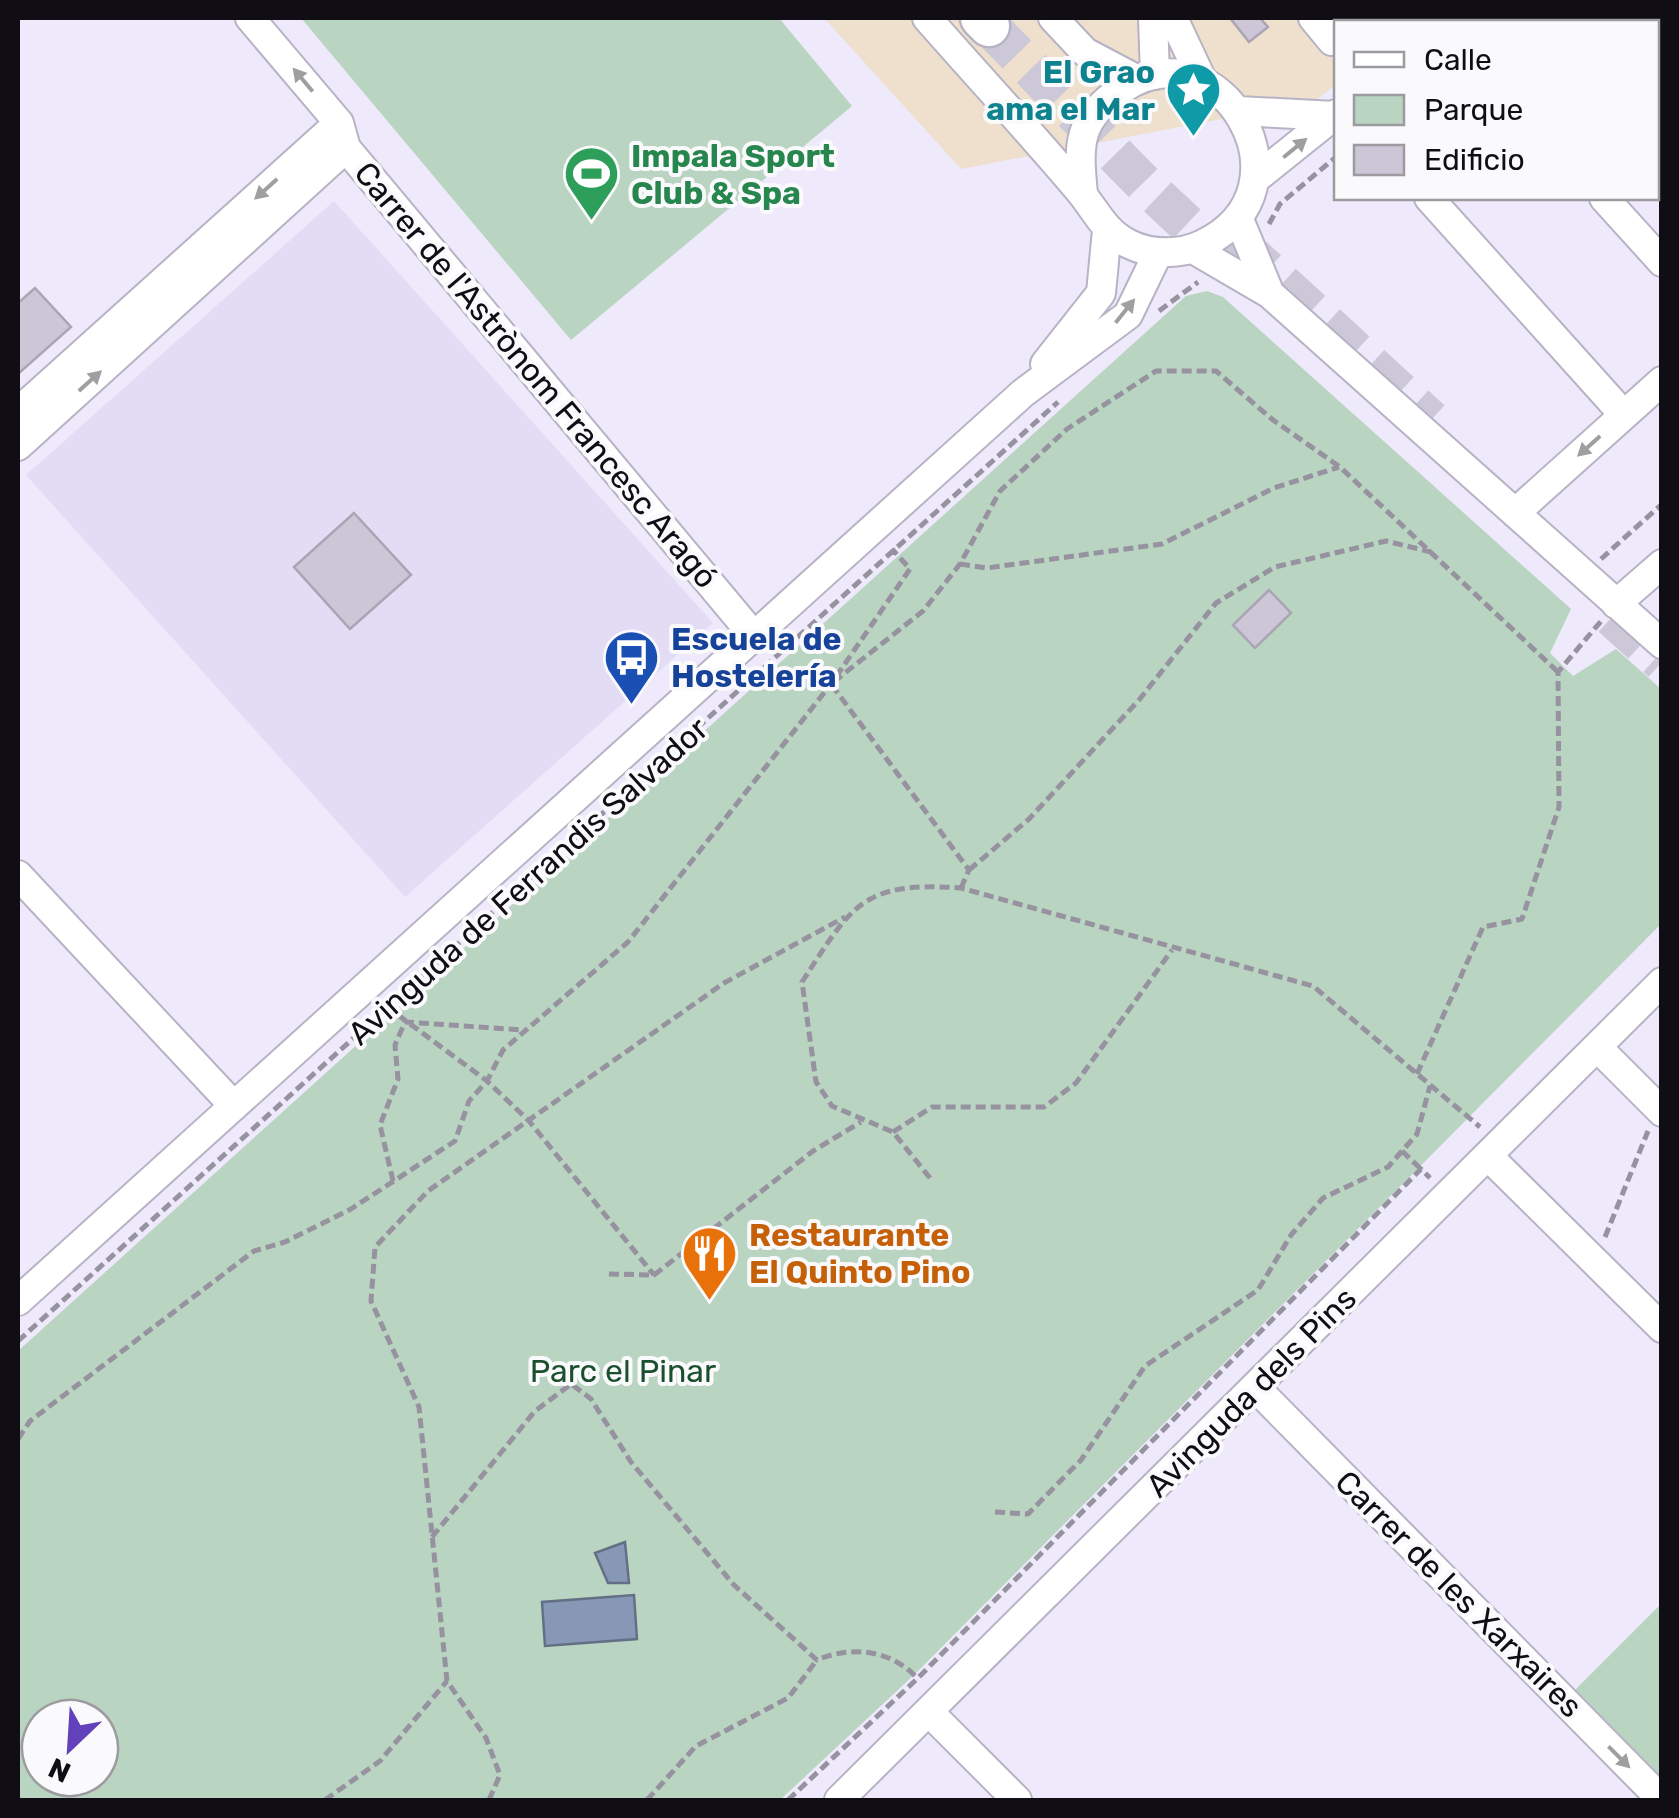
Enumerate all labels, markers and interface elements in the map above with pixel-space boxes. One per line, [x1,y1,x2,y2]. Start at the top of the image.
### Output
legend [1334,20,1659,200]
text: Calle [1424,42,1492,78]
place label: El Grao ama el Mar [986,53,1155,128]
place icon: El Grao ama el Mar [1164,60,1224,139]
one-way arrow [292,68,314,93]
text: Parque [1424,92,1523,128]
place label: Impala Sport Club & Spa [631,137,835,212]
one-way arrow [1282,138,1308,159]
text: Edificio [1424,142,1525,178]
sports icon: Impala Sport Club & Spa [562,144,622,223]
street label: Carrer de l'Astrònom Francesc Aragó [347,154,725,596]
one-way arrow [254,177,279,199]
one-way arrow [1114,298,1136,324]
one-way arrow [78,370,102,393]
one-way arrow [1577,435,1602,457]
place label: Escuela de Hostelería [671,620,842,695]
bus stop icon: Escuela de Hostelería [602,627,662,706]
street label: Avinguda de Ferrandis Salvador [340,709,716,1053]
place label: Restaurante El Quinto Pino [749,1216,971,1291]
restaurant icon: Restaurante El Quinto Pino [680,1223,740,1302]
street label: Avinguda dels Pins [1138,1279,1364,1505]
park label: Parc el Pinar [530,1352,716,1390]
street label: Carrer de les Xarxaires [1328,1463,1590,1725]
north arrow [20,1698,120,1798]
one-way arrow [1606,1744,1630,1768]
text: N [44,1751,76,1789]

